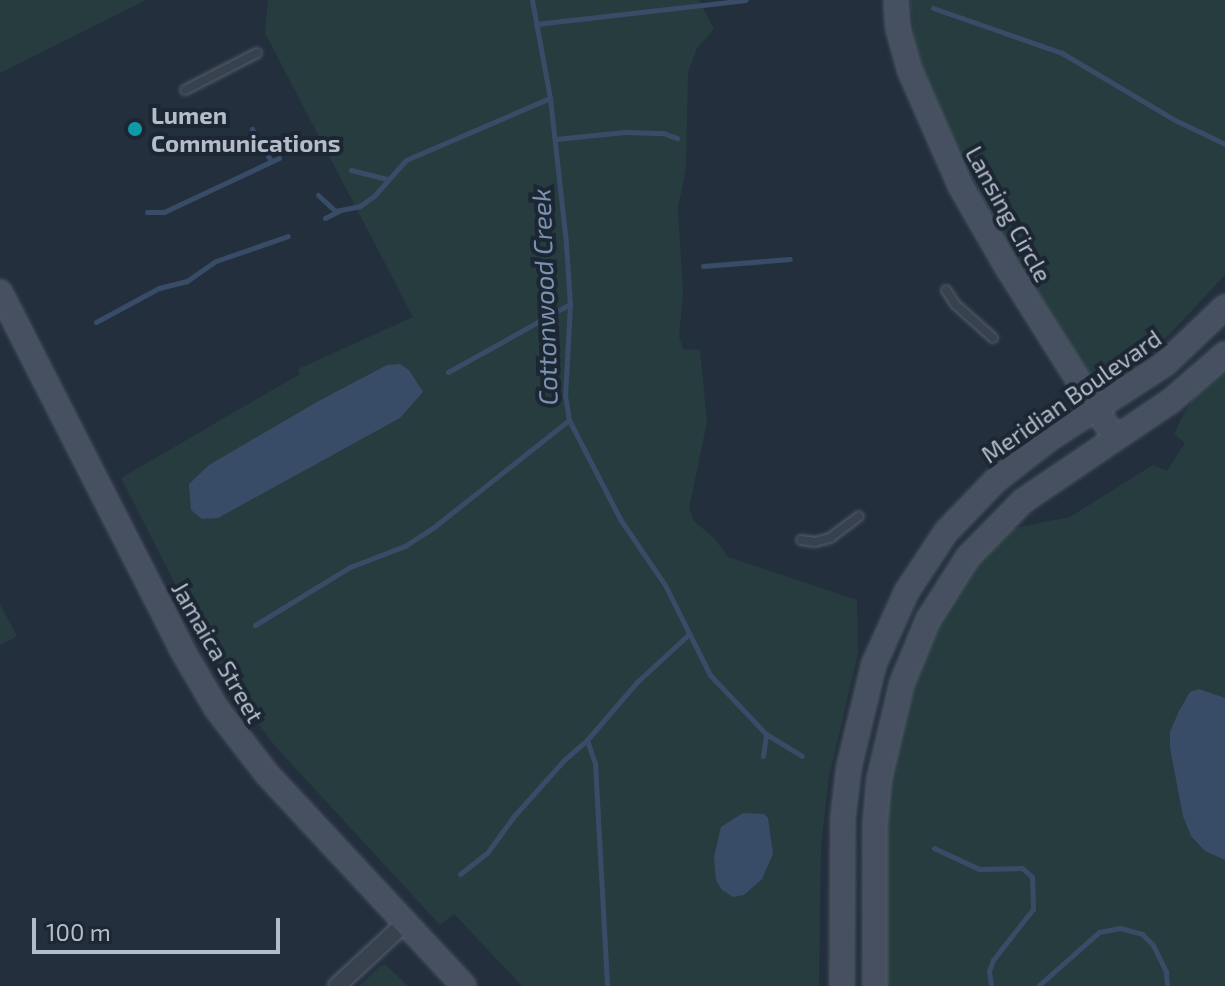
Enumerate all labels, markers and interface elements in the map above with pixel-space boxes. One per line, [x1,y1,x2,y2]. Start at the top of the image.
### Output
place label: Lumen Communications [151,101,341,157]
marker: Lumen Communications [126,120,144,138]
street label: Lansing Circle [960,141,1058,287]
water label: Cottonwood Creek [525,188,563,406]
street label: Meridian Boulevard [976,323,1166,469]
street label: Jamaica Street [166,576,270,728]
scale bar [36,902,284,952]
text: 100 m [46,917,111,946]

